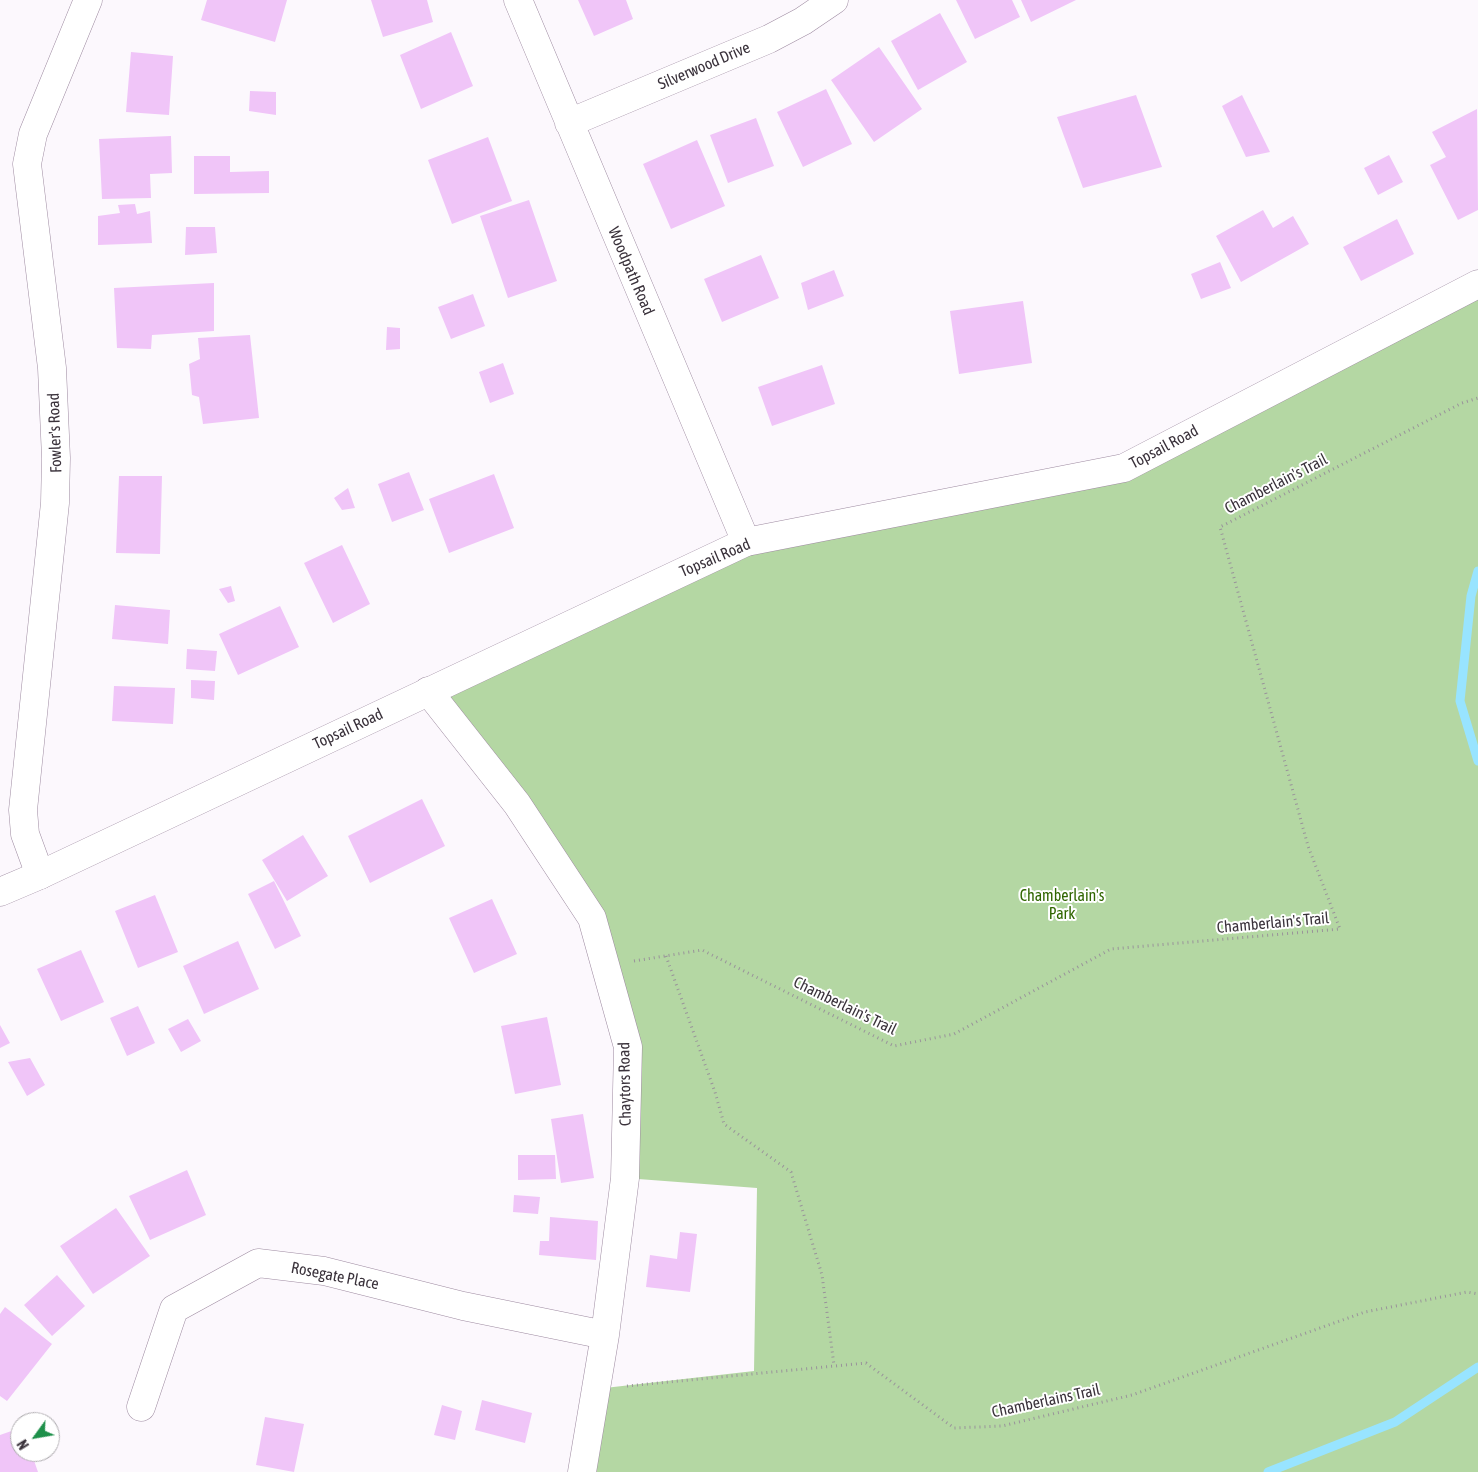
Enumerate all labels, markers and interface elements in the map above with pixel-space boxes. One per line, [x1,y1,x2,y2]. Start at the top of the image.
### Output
street label: Silverwood Drive [655,38,753,94]
street label: Woodpath Road [604,224,658,318]
street label: Fowler's Road [44,393,66,473]
street label: Topsail Road [1126,421,1202,473]
street label: Chamberlain's Trail [1221,450,1331,518]
street label: Topsail Road [677,535,753,581]
street label: Topsail Road [310,704,386,754]
park label: Chamberlain's Park [1020,886,1104,924]
street label: Chamberlain's Trail [1216,909,1330,937]
street label: Chamberlain's Trail [790,973,900,1039]
street label: Chaytors Road [615,1042,635,1126]
street label: Rosegate Place [289,1258,381,1294]
street label: Chamberlains Trail [990,1380,1102,1422]
north arrow [10,1412,60,1462]
text: N [14,1437,32,1452]

